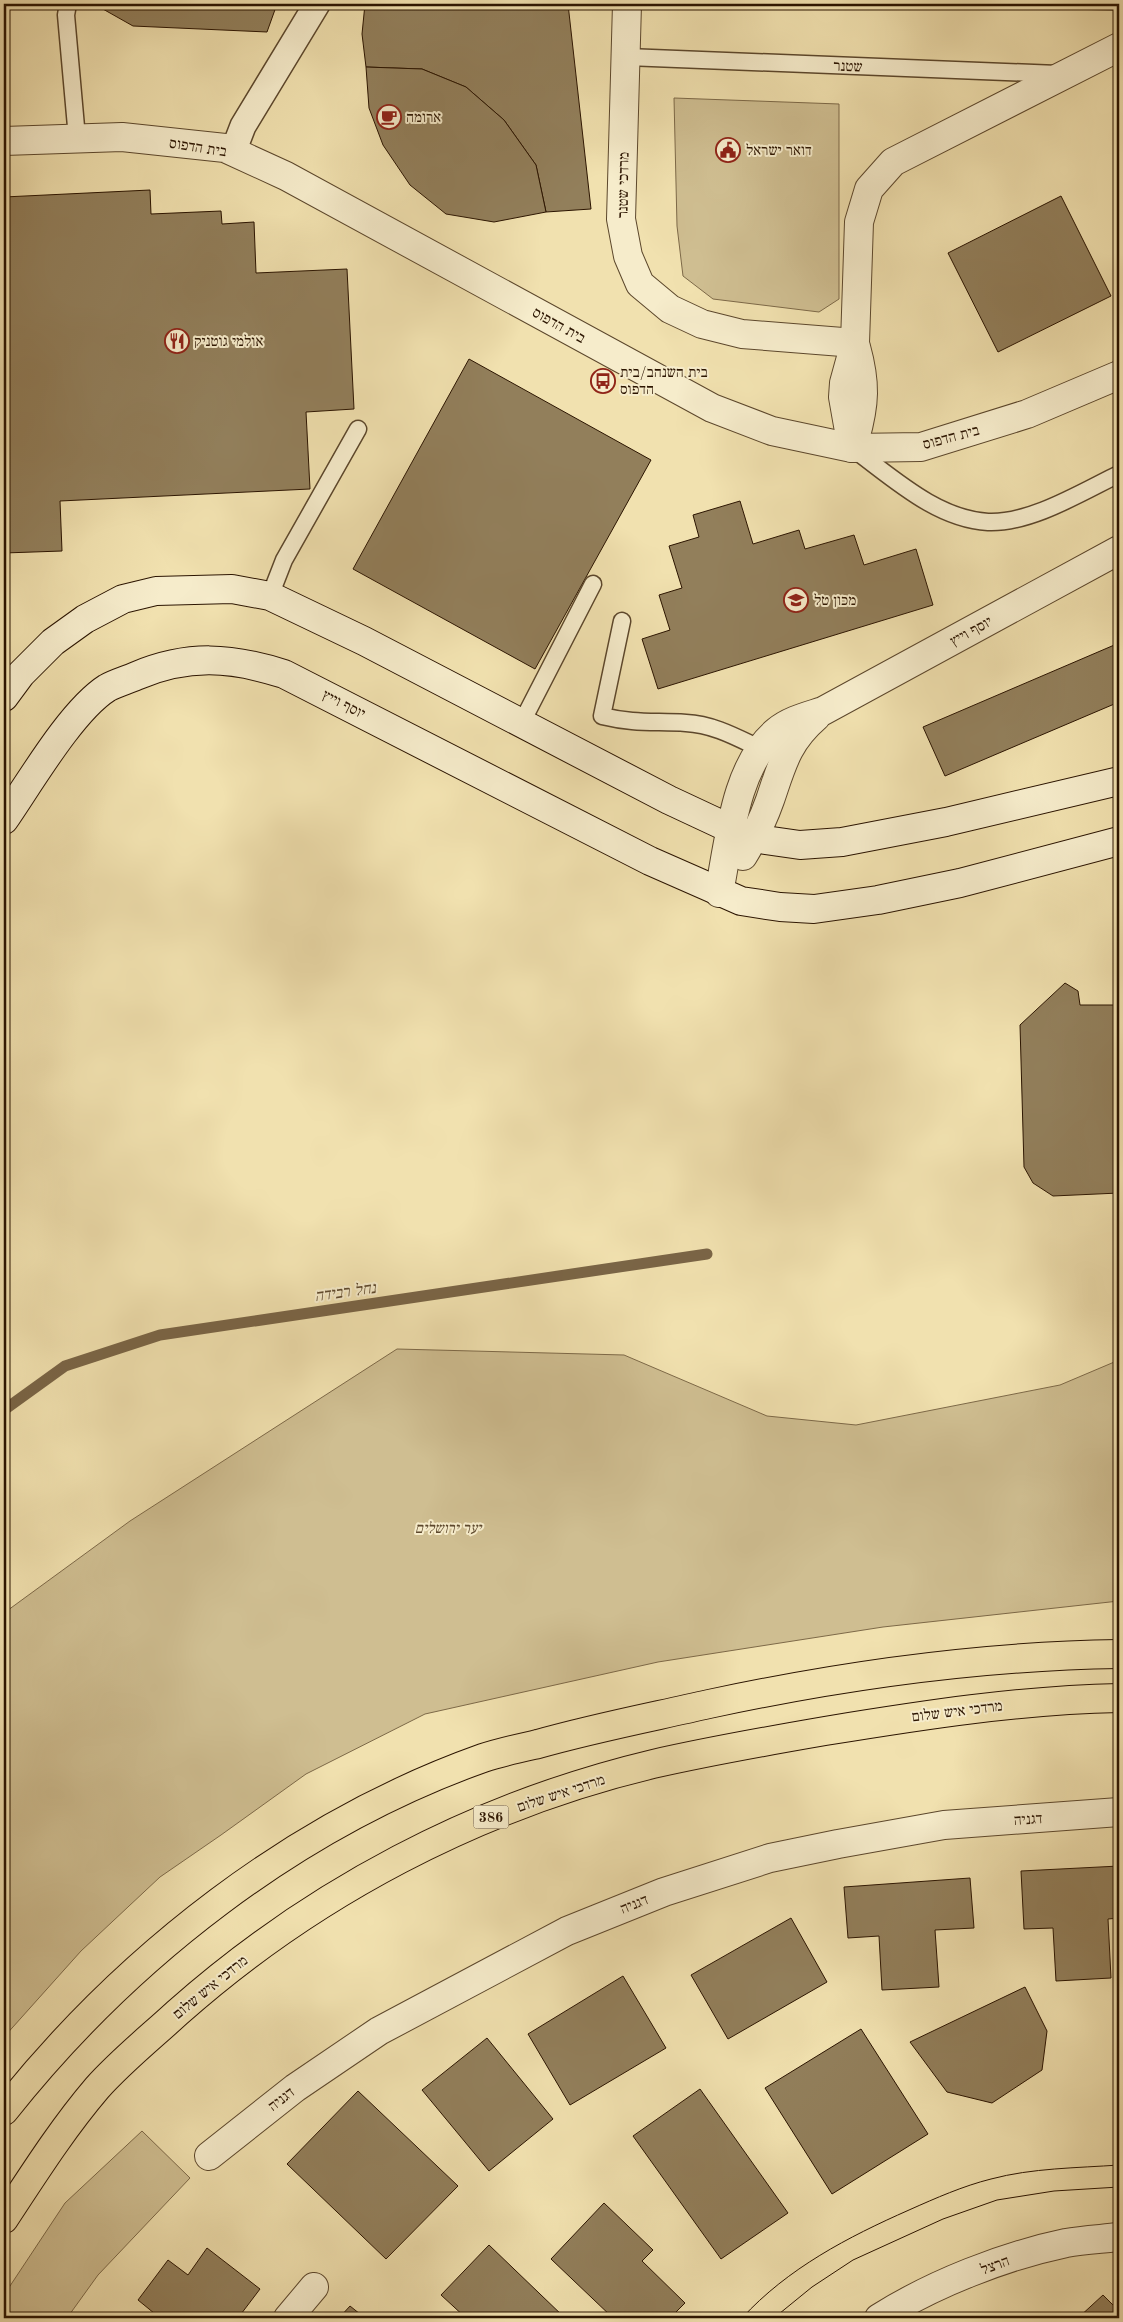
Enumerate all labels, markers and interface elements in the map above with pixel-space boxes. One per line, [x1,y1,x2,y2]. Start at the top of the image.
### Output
street label: שטנר [833,59,863,76]
cafe icon: ארומה [376,104,402,130]
place label: ארומה [406,111,441,126]
street label: בית הדפוס [168,137,228,160]
public building icon: דואר ישראל [715,137,741,163]
place label: דואר ישראל [746,143,812,159]
street label: מרדכי שטנר [616,152,633,218]
street label: בית הדפוס [529,306,587,347]
restaurant icon: אולמי גוטניק [164,328,190,354]
place label: אולמי גוטניק [194,334,263,350]
place label: בית השנהב/בית הדפוס [620,366,708,398]
bus stop icon: בית השנהב/בית הדפוס [590,368,616,394]
street label: בית הדפוס [921,424,981,453]
school or university icon: מכון טל [783,587,809,613]
place label: מכון טל [814,593,856,609]
street label: יוסף וייץ [948,615,995,650]
street label: יוסף וייץ [320,688,367,722]
water label: נחל רבידה [313,1280,379,1305]
park label: יער ירושלים [415,1521,483,1537]
street label: מרדכי איש שלום [911,1698,1003,1726]
street label: מרדכי איש שלום [515,1772,607,1816]
road number: 386 [474,1805,508,1828]
street label: דגניה [1013,1812,1043,1829]
street label: דגניה [618,1893,651,1918]
street label: מרדכי איש שלום [170,1953,251,2023]
street label: דגניה [266,2085,298,2115]
street label: הרצל [979,2253,1012,2279]

